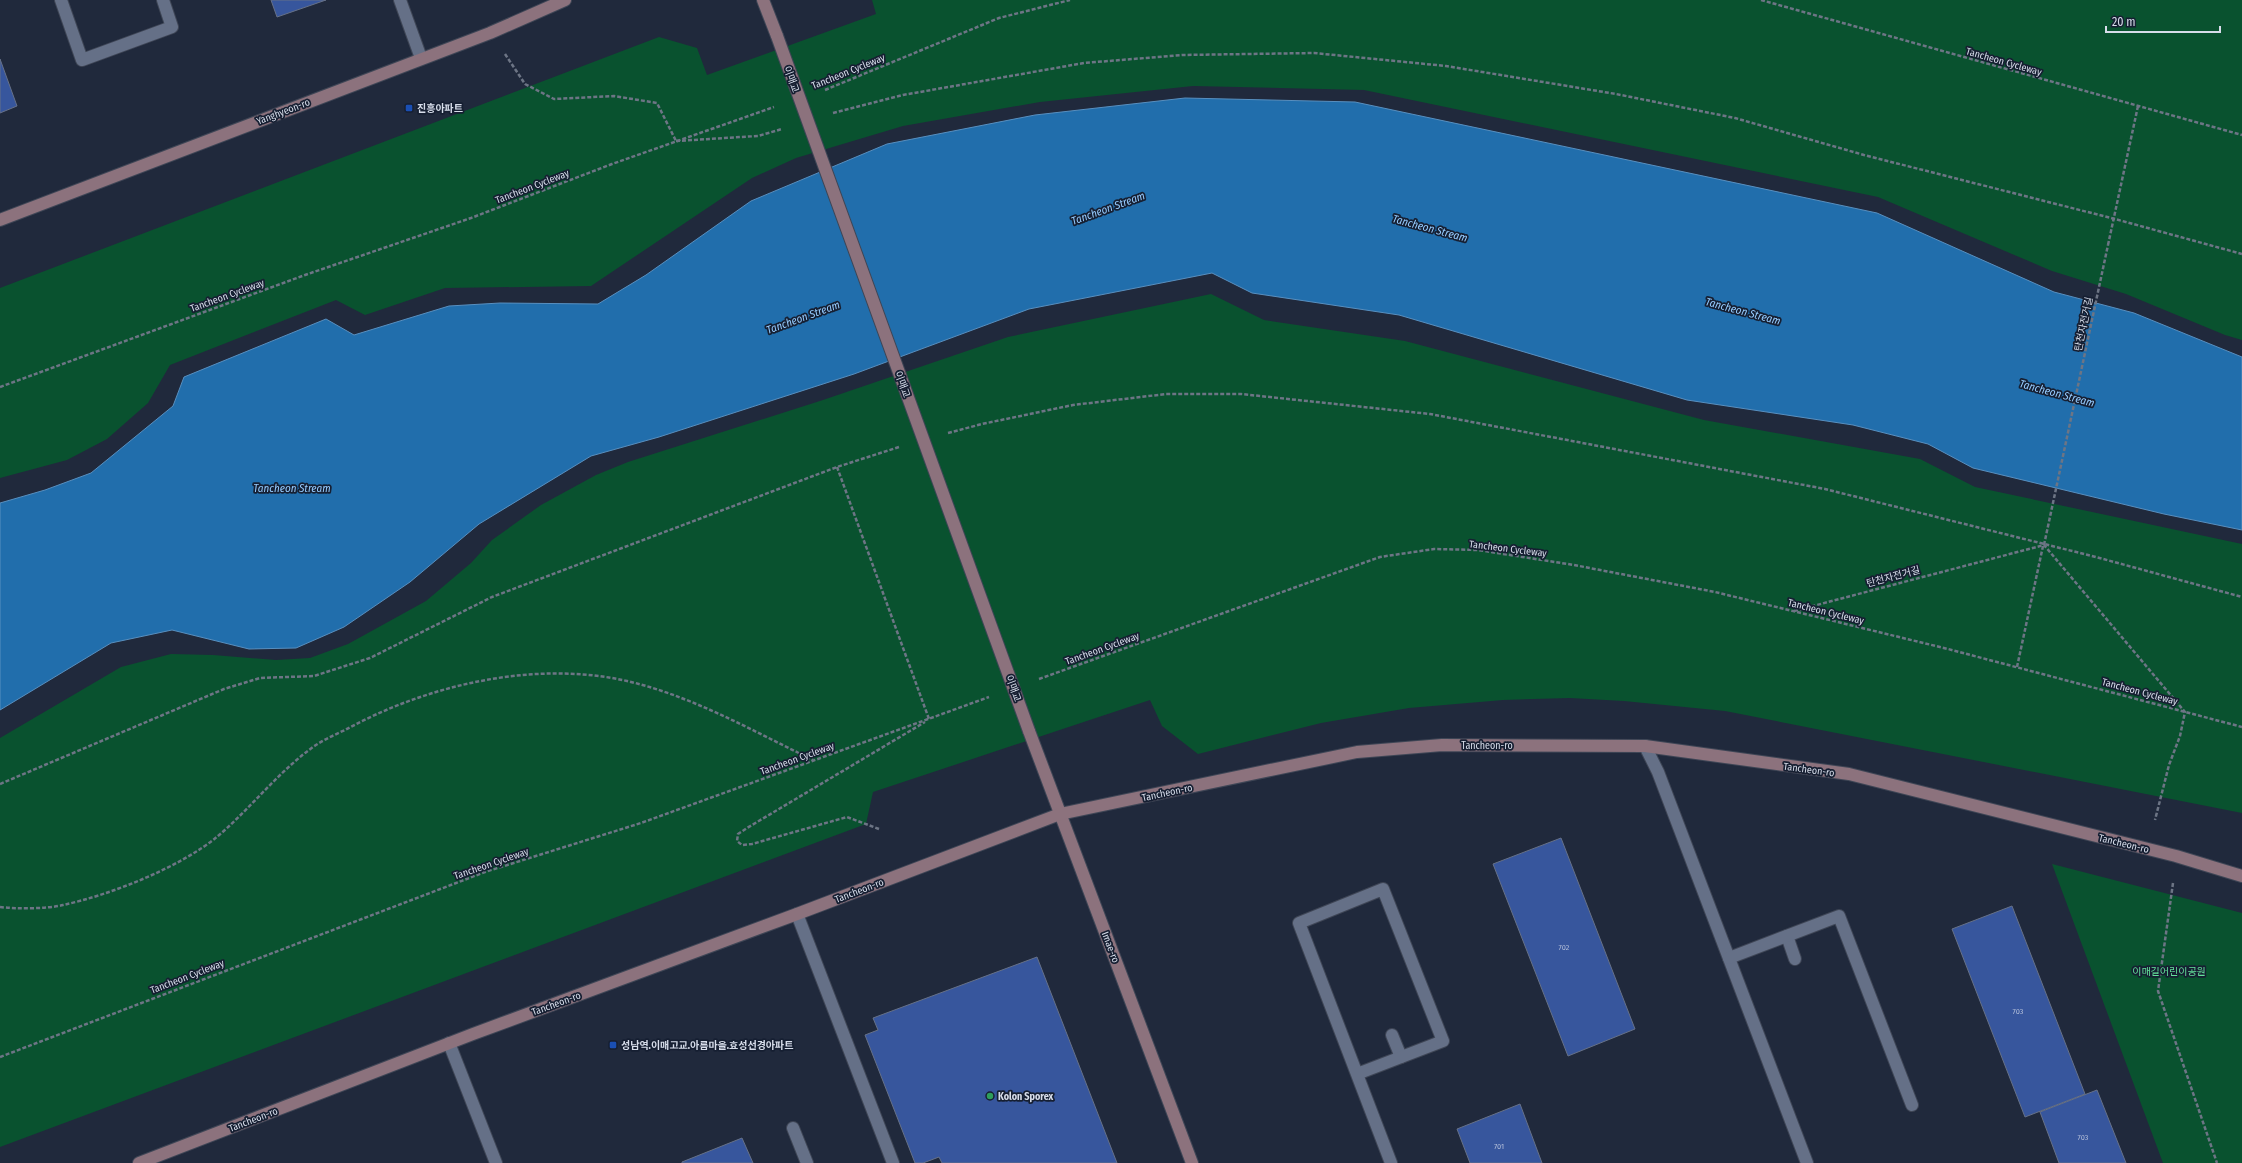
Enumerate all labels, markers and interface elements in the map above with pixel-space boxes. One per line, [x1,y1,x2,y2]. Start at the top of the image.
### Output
scale bar [2106,8,2220,34]
text: 20 m [2112,15,2136,29]
street label: Tancheon Cycleway [1965,45,2043,79]
street label: Tancheon Cycleway [810,52,887,92]
street label: 이매교 [781,64,801,94]
street label: Yanghyeon-ro [255,96,312,128]
marker: 진흥아파트 [404,103,414,113]
place label: 진흥아파트 [417,103,463,115]
street label: Tancheon Cycleway [494,167,571,207]
water label: Tancheon Stream [1070,189,1147,228]
water label: Tancheon Stream [1391,212,1469,245]
street label: Tancheon Cycleway [189,277,267,315]
water label: Tancheon Stream [1704,295,1782,328]
street label: 탄천자전거길 [2072,296,2096,352]
water label: Tancheon Stream [765,298,842,337]
street label: 이매교 [892,369,912,399]
water label: Tancheon Stream [2018,377,2096,410]
water label: Tancheon Stream [253,482,331,495]
street label: Tancheon Cycleway [1468,538,1548,560]
street label: 탄천자전거길 [1865,564,1921,590]
street label: Tancheon Cycleway [1786,597,1866,627]
street label: Tancheon Cycleway [1064,630,1142,668]
street label: 이매교 [1003,673,1023,703]
street label: Tancheon Cycleway [2100,676,2180,708]
street label: Tancheon Cycleway [759,740,837,778]
street label: Tancheon-ro [1461,740,1513,752]
street label: Tancheon-ro [1783,760,1835,780]
street label: Tancheon-ro [1141,782,1194,804]
street label: Tancheon-ro [2097,832,2150,856]
street label: Tancheon Cycleway [452,845,531,882]
street label: Tancheon-ro [833,876,886,906]
street label: Imae-ro [1099,930,1121,965]
house number: 702 [1559,943,1570,952]
street label: Tancheon Cycleway [149,957,226,997]
park label: 이매길어린이공원 [2132,966,2206,978]
street label: Tancheon-ro [530,989,583,1018]
house number: 703 [2013,1007,2024,1016]
marker: 성남역.이매고교.아름마을.효성선경아파트 [608,1040,618,1050]
place label: 성남역.이매고교.아름마을.효성선경아파트 [621,1040,793,1052]
marker: Kolon Sporex [985,1091,995,1101]
place label: Kolon Sporex [998,1091,1054,1103]
street label: Tancheon-ro [227,1105,280,1135]
house number: 703 [2078,1133,2089,1142]
house number: 701 [1494,1142,1504,1151]

